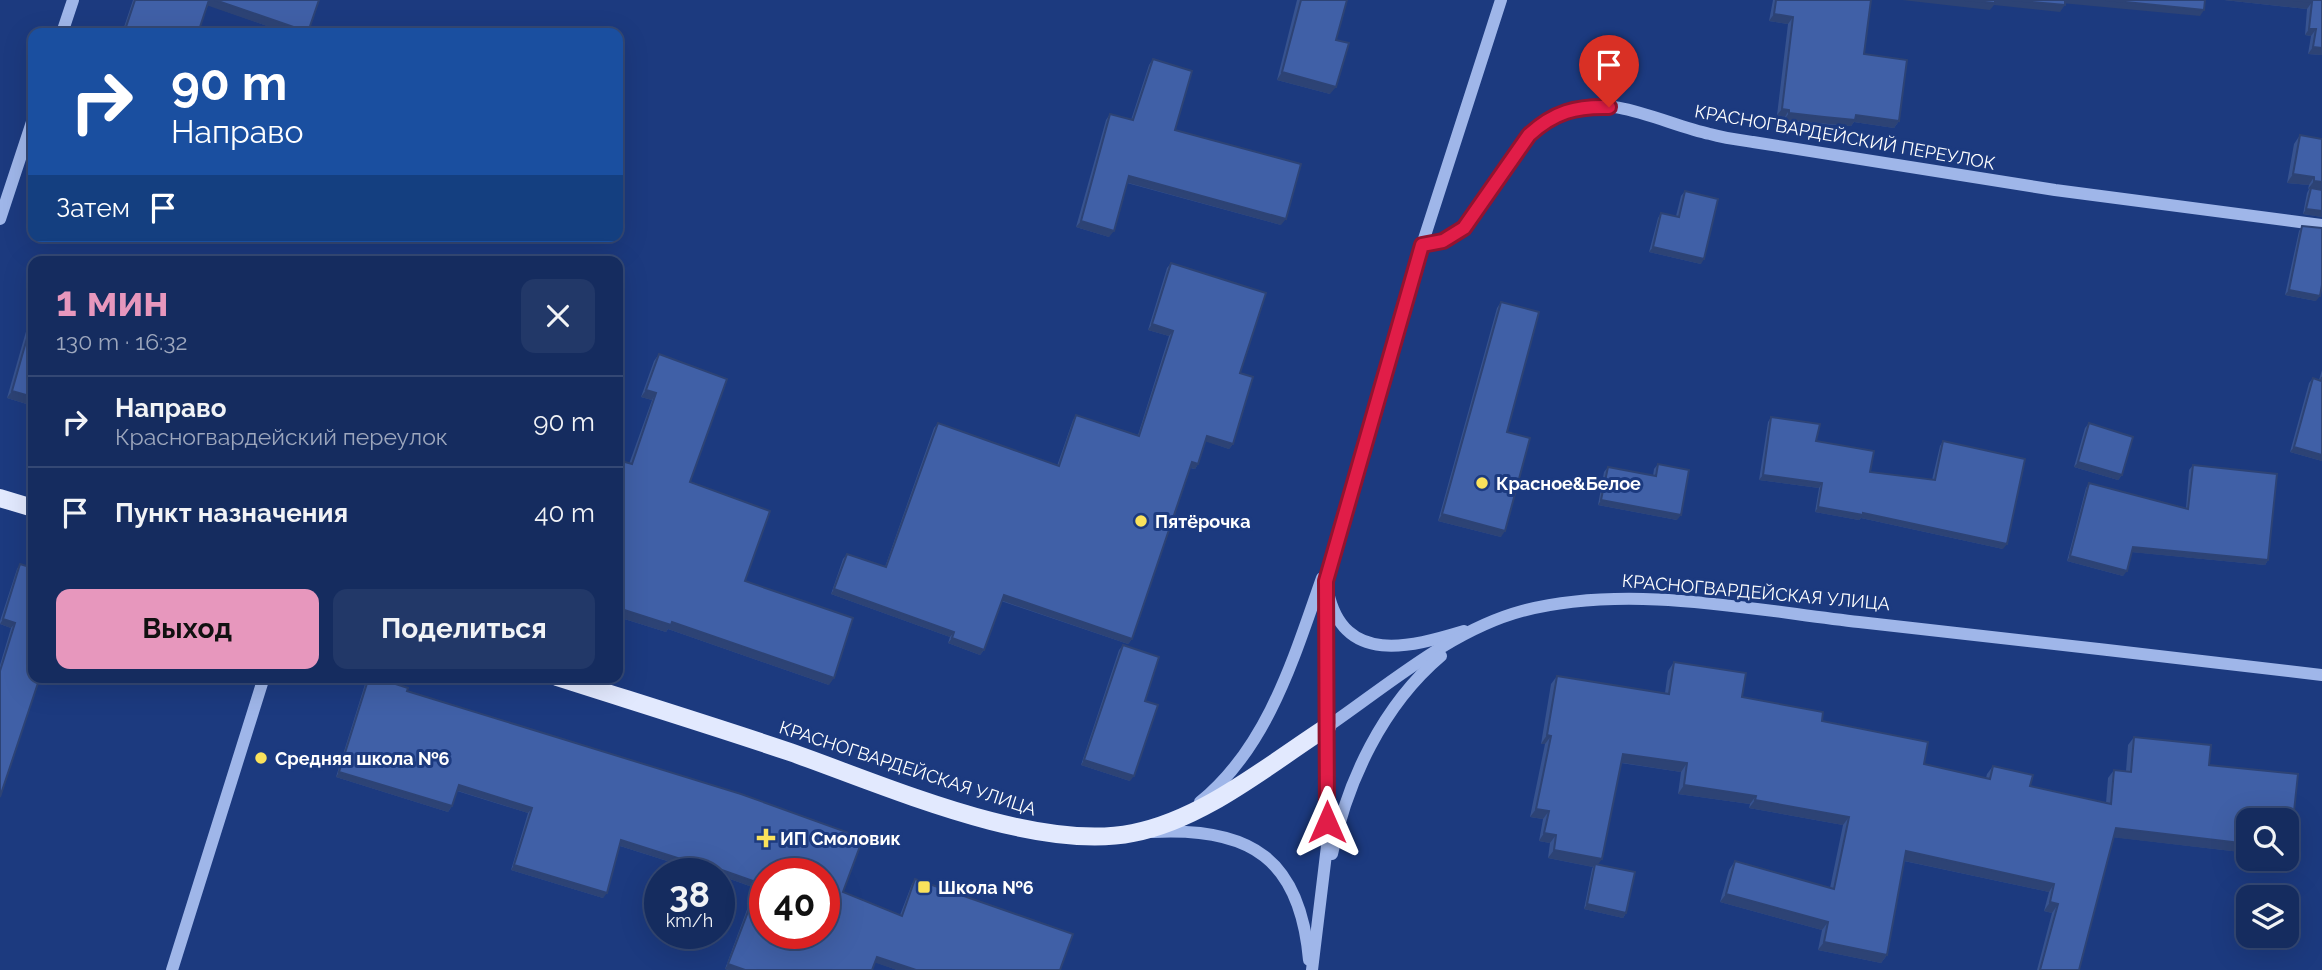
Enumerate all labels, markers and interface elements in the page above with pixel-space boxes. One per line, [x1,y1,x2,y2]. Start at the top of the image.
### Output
pin [1579,35,1639,107]
icon: arrive [1590,46,1628,84]
text: 90 m [171,54,287,111]
icon: right [56,56,147,147]
street label: КРАСНОГВАРДЕЙСКИЙ ПЕРЕУЛОК [1693,100,1997,174]
text: Направо [171,113,303,150]
icon: arrive [144,189,182,227]
text: Затем [56,193,130,223]
text: 1 мин [56,277,169,326]
button: close [521,279,595,353]
text: 130 m · 16:32 [56,328,188,355]
text: Направо [115,393,226,423]
icon: right [56,403,94,441]
text: 90 m [533,407,595,437]
text: Красногвардейский переулок [115,423,448,450]
place label: Красное&Белое [1496,473,1641,494]
marker: Красное&Белое [1474,475,1490,491]
icon: arrive [56,494,94,532]
text: Пункт назначения [115,498,348,528]
text: 40 m [534,498,595,528]
place label: Пятёрочка [1155,511,1251,532]
marker: Пятёрочка [1133,513,1149,529]
street label: КРАСНОГВАРДЕЙСКАЯ УЛИЦА [1621,570,1891,614]
button: Выход [56,589,319,669]
button: Поделиться [333,589,595,669]
street label: КРАСНОГВАРДЕЙСКАЯ УЛИЦА [777,716,1039,820]
place label: Средняя школа №6 [275,748,450,769]
marker: Средняя школа №6 [253,750,269,766]
position arrow [1290,785,1364,859]
map controls [2236,808,2299,948]
button: search [2236,808,2299,871]
place label: ИП Смоловик [780,828,901,849]
marker: ИП Смоловик [758,830,774,846]
speed limit sign: 40 [749,858,840,949]
text: 38 [669,874,710,915]
place label: Школа №6 [938,877,1034,898]
marker: Школа №6 [916,879,932,895]
button: layers [2236,885,2299,948]
text: km/h [666,910,713,931]

